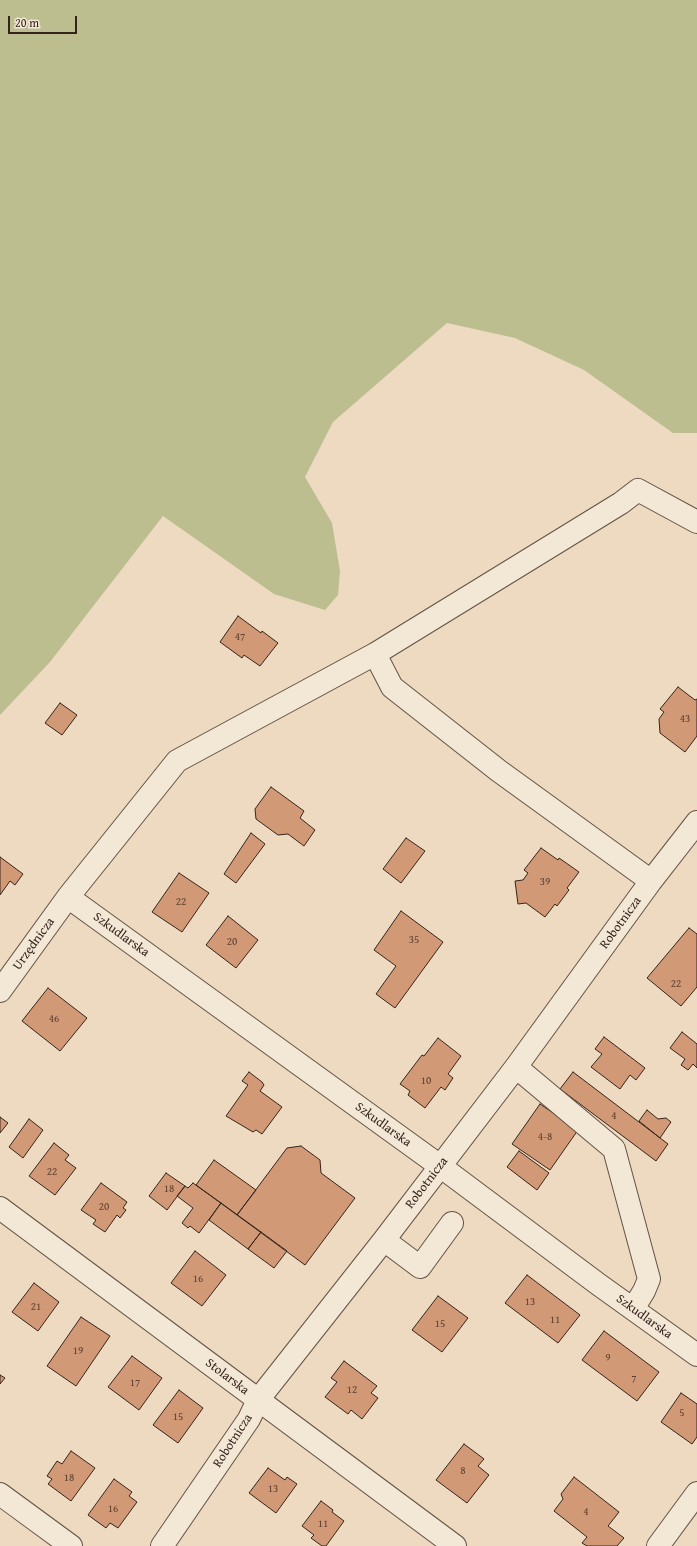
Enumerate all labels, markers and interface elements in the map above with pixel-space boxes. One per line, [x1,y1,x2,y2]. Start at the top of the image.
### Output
scale bar [10,8,79,34]
text: 20 m [15,14,39,31]
house number: 47 [235,630,245,644]
house number: 43 [680,712,690,726]
house number: 39 [540,875,550,889]
street label: Robotnicza [597,894,645,952]
house number: 22 [176,895,186,909]
street label: Szkudlarska [90,909,152,961]
street label: Urzędnicza [10,915,58,973]
house number: 35 [409,933,419,947]
house number: 20 [227,935,237,949]
house number: 22 [671,977,681,991]
house number: 46 [49,1012,59,1026]
house number: 10 [421,1074,431,1088]
street label: Szkudlarska [352,1099,414,1151]
house number: 4 [611,1109,617,1123]
house number: 4-8 [538,1130,552,1144]
street label: Robotnicza [403,1154,451,1212]
house number: 22 [47,1165,57,1179]
house number: 18 [164,1182,174,1196]
house number: 20 [99,1200,109,1214]
house number: 16 [193,1272,203,1286]
street label: Szkudlarska [613,1291,675,1343]
house number: 13 [525,1295,535,1309]
house number: 21 [31,1300,41,1314]
house number: 11 [550,1313,560,1327]
house number: 15 [435,1317,445,1331]
house number: 19 [73,1344,83,1358]
house number: 9 [605,1351,611,1365]
street label: Stolarska [202,1356,252,1398]
house number: 7 [631,1372,637,1386]
house number: 17 [130,1376,140,1390]
house number: 12 [347,1383,357,1397]
house number: 5 [679,1406,685,1420]
house number: 15 [173,1410,183,1424]
street label: Robotnicza [210,1411,256,1471]
house number: 8 [460,1464,466,1478]
house number: 18 [64,1471,74,1485]
house number: 13 [268,1482,278,1496]
house number: 16 [108,1502,118,1516]
house number: 4 [583,1505,589,1519]
house number: 11 [318,1517,328,1531]

